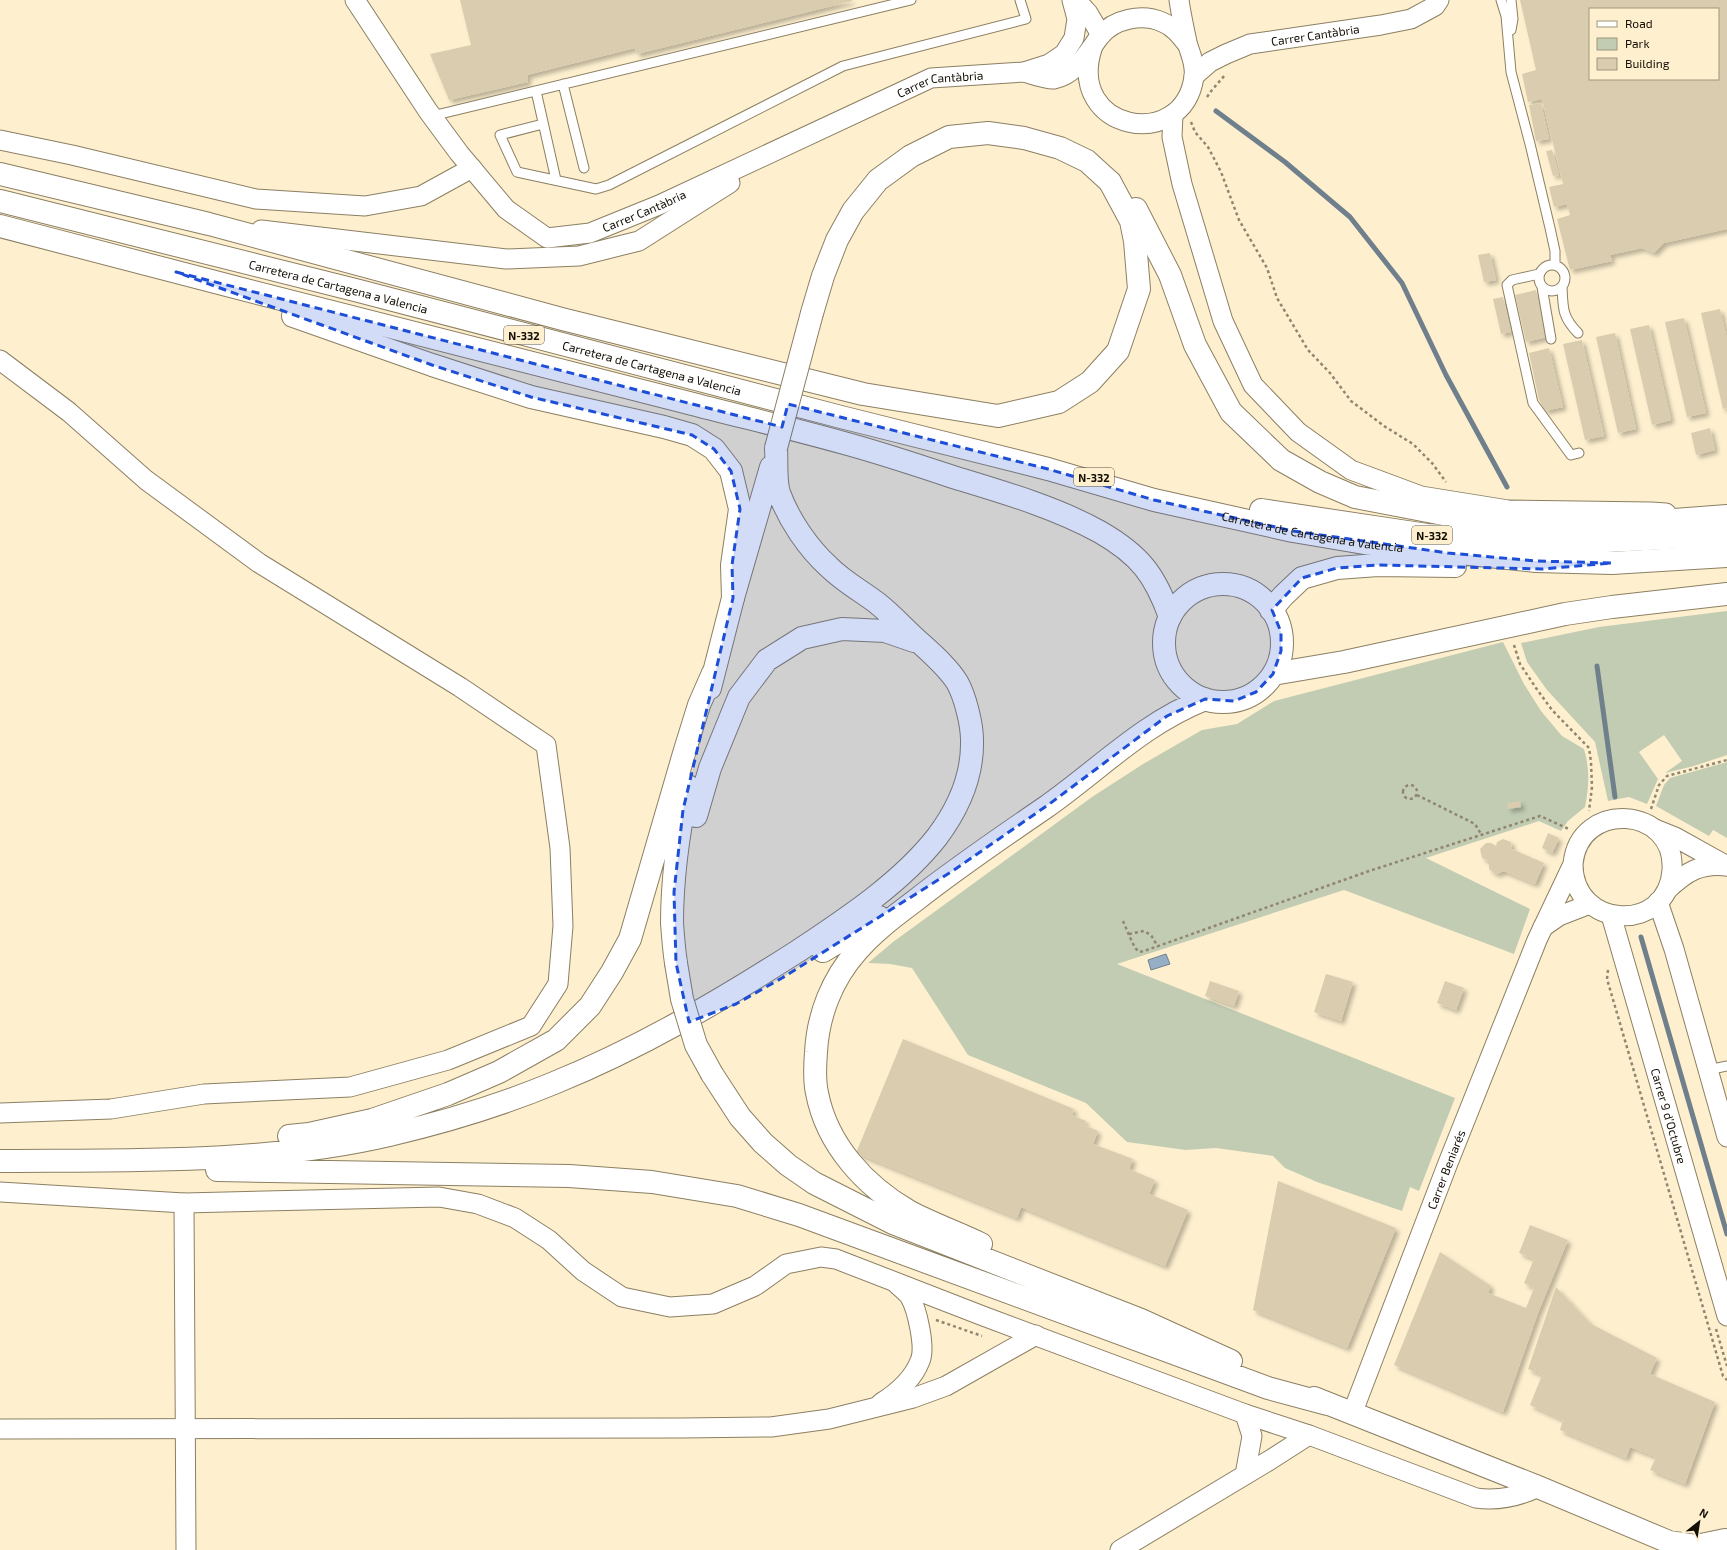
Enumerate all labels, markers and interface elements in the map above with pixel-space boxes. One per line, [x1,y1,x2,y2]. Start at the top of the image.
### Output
legend [1589,8,1719,80]
text: Road [1625,16,1653,30]
street label: Carrer Cantàbria [1270,21,1360,48]
text: Park [1625,36,1650,50]
text: Building [1625,56,1670,70]
street label: Carrer Cantàbria [894,68,984,100]
street label: Carrer Cantàbria [600,187,688,234]
street label: Carretera de Cartagena a Valencia [247,257,430,316]
road number: N-332 [504,326,544,344]
street label: Carretera de Cartagena a Valencia [561,338,743,398]
road number: N-332 [1074,468,1114,486]
street label: Carretera de Cartagena a Valencia [1220,508,1404,554]
road number: N-332 [1412,526,1452,544]
street label: Carrer 9 d’Octubre [1649,1066,1690,1165]
street label: Carrer Beniarés [1424,1128,1468,1211]
north arrow [1679,1502,1719,1542]
text: N [1698,1505,1711,1521]

